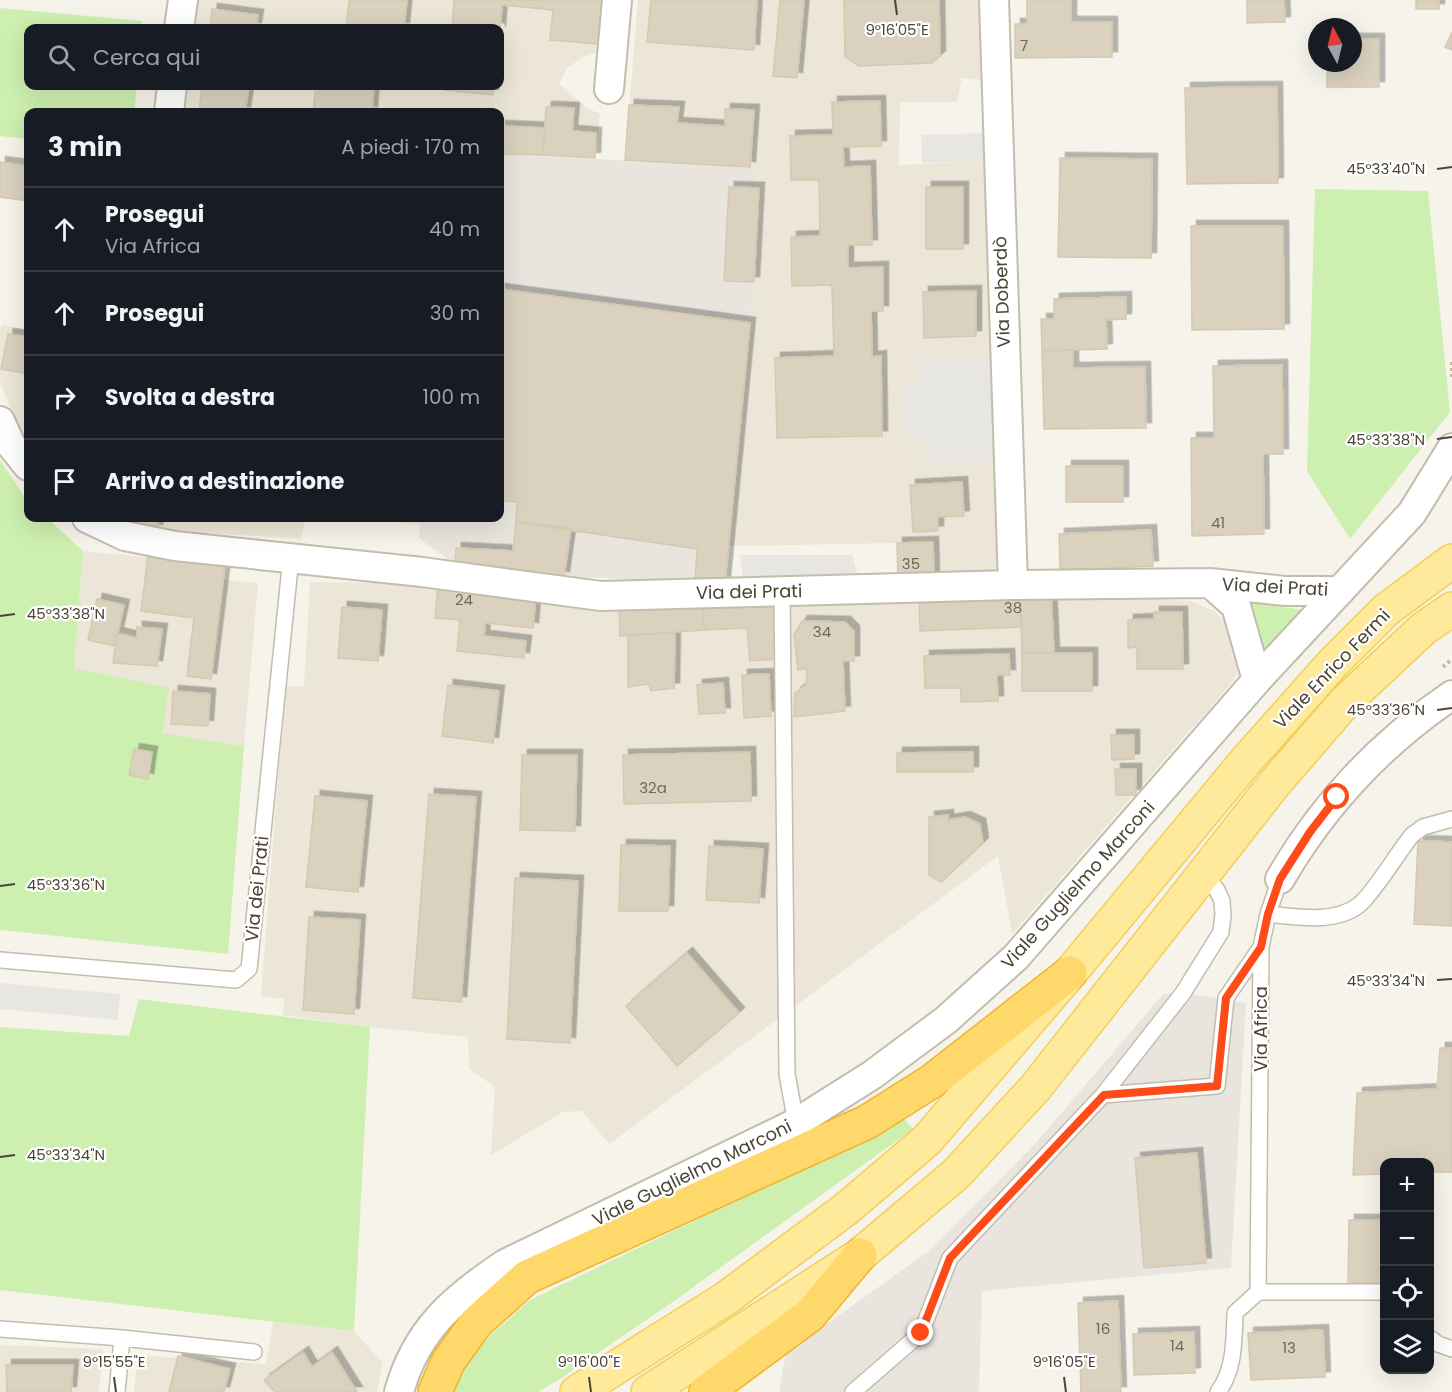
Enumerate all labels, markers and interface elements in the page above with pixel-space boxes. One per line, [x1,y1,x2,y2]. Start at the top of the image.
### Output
north arrow [1308,18,1362,72]
text: 9°16'05"E [865,19,929,40]
search box [24,24,504,90]
house number: 7 [1020,35,1028,56]
icon: search [45,41,78,74]
text: Cerca qui [93,42,200,73]
text: 3 min [48,129,122,165]
text: A piedi · 170 m [341,133,480,161]
text: 45°33'40"N [1347,158,1425,179]
text: Prosegui [105,199,204,230]
icon: ahead [48,213,81,246]
text: 40 m [429,215,480,243]
text: Via Africa [105,232,200,260]
street label: Via Doberdò [987,236,1016,348]
icon: ahead [48,297,81,330]
text: Prosegui [105,298,204,329]
text: 30 m [430,299,480,327]
icon: right [48,381,81,414]
text: Svolta a destra [105,382,275,413]
text: 100 m [423,383,480,411]
text: 45°33'38"N [1347,429,1425,450]
icon: arrive [48,465,81,498]
text: Arrivo a destinazione [105,466,344,497]
house number: 41 [1211,512,1225,533]
house number: 35 [902,553,920,574]
street label: Via dei Prati [1221,571,1329,602]
street label: Via dei Prati [696,578,802,605]
house number: 24 [455,589,473,610]
house number: 38 [1004,597,1022,618]
text: 45°33'38"N [27,603,105,624]
street label: Viale Enrico Fermi [1268,603,1396,734]
house number: 34 [813,621,831,642]
text: 45°33'36"N [1347,699,1425,720]
house number: 32a [639,777,667,798]
route start [1323,783,1349,809]
street label: Viale Guglielmo Marconi [995,795,1160,974]
street label: Via dei Prati [239,835,274,943]
text: 45°33'36"N [27,874,105,895]
text: 45°33'34"N [1347,970,1425,991]
street label: Via Africa [1248,986,1273,1072]
street label: Viale Guglielmo Marconi [588,1113,796,1232]
text: 45°33'34"N [27,1144,105,1165]
map controls [1380,1158,1434,1374]
button: + [1380,1158,1434,1212]
button: − [1380,1212,1434,1266]
button: locate [1380,1266,1434,1320]
house number: 16 [1096,1318,1110,1339]
route end [907,1319,933,1345]
button: layers [1380,1320,1434,1374]
house number: 14 [1170,1335,1184,1356]
house number: 13 [1282,1337,1296,1358]
text: 9°15'55"E [82,1351,146,1372]
text: 9°16'00"E [557,1351,621,1372]
text: 9°16'05"E [1032,1351,1096,1372]

